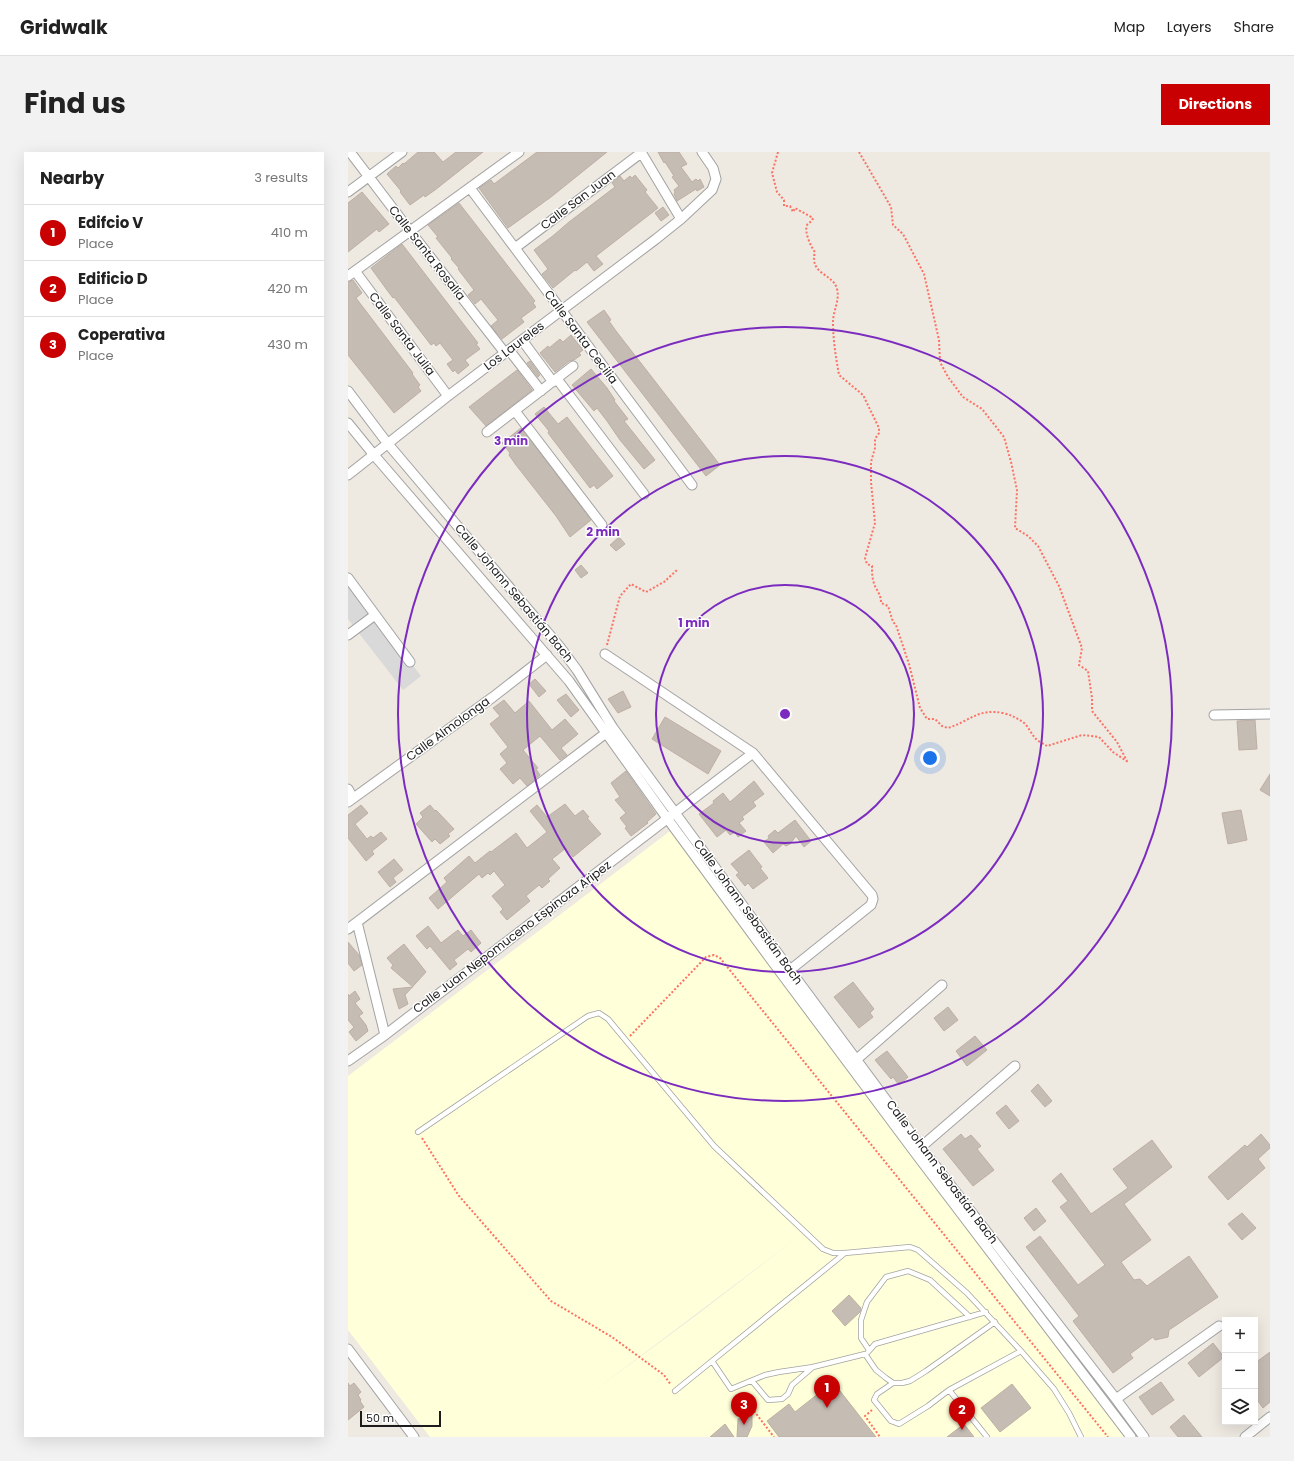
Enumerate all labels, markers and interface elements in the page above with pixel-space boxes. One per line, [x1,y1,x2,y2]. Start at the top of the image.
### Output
text: Gridwalk [20,14,108,41]
text: Map [1114,17,1145,37]
text: Layers [1167,17,1211,37]
text: Share [1233,17,1274,37]
text: Find us [24,84,126,123]
button: Directions [1161,84,1270,125]
text: Nearby [40,166,104,190]
street label: Calle San Juan [537,166,619,233]
text: 3 results [254,168,308,187]
street label: Calle Santa Rosalía [385,202,470,304]
text: Edifcio V [78,212,143,233]
text: 1 [51,223,55,242]
text: 410 m [271,223,308,242]
text: Place [78,234,113,253]
text: Edificio D [78,268,148,289]
text: 2 [49,279,57,298]
text: 420 m [267,279,308,298]
street label: Calle Santa Cecilia [540,286,622,387]
street label: Calle Santa Julia [365,288,439,379]
text: Place [78,290,113,309]
street label: Los Laureles [480,317,548,374]
text: Coperativa [78,324,165,345]
text: 3 [49,335,57,354]
text: 430 m [267,335,308,354]
text: Place [78,346,113,365]
text: 3 min [494,432,528,449]
street label: Calle Johann Sebastián Bach [451,520,577,666]
text: 2 min [586,523,620,540]
text: 1 min [678,614,710,631]
street label: Calle Almolonga [402,692,493,765]
centre of rings [778,707,792,721]
your location [920,748,940,768]
street label: Calle Johann Sebastián Bach [690,835,807,988]
street label: Calle Juan Nepomuceno Espinoza Aripez [409,856,614,1017]
street label: Calle Johann Sebastián Bach [883,1096,1002,1247]
map controls [1222,1317,1258,1425]
button: + [1222,1317,1258,1353]
button: − [1222,1353,1258,1389]
pin: 1 [814,1375,840,1408]
button: layers [1222,1389,1258,1425]
pin: 3 [731,1392,757,1425]
pin: 2 [949,1397,975,1430]
scale bar [360,1409,441,1428]
text: 50 m [366,1410,394,1426]

